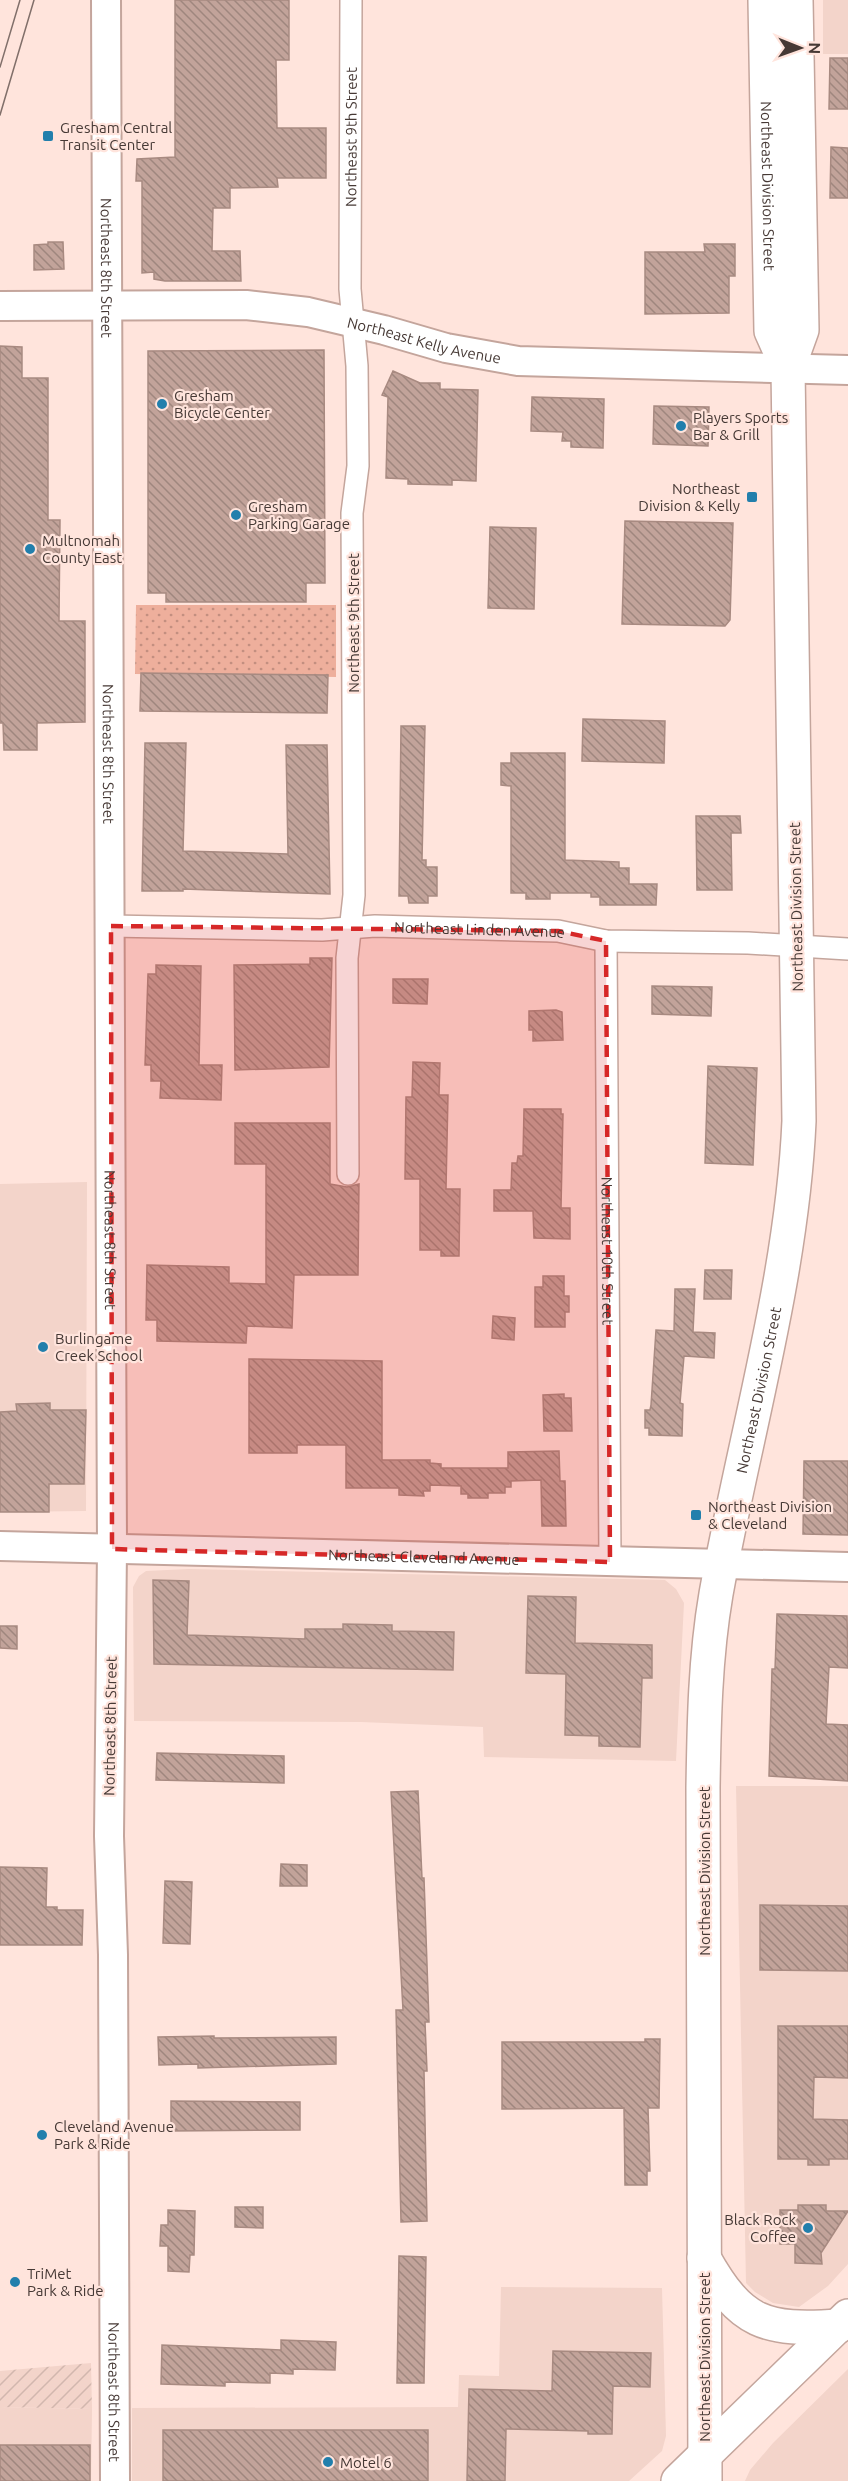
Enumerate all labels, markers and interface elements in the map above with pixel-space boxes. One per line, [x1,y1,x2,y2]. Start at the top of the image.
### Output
north arrow [770,18,830,78]
text: N [806,42,824,54]
street label: Northeast 9th Street [342,67,359,207]
street label: Northeast Division Street [758,101,778,271]
place label: Gresham Central Transit Center [60,119,172,153]
marker: Gresham Central Transit Center [41,129,55,143]
street label: Northeast 8th Street [98,198,116,338]
street label: Northeast Kelly Avenue [346,313,503,366]
place label: Gresham Bicycle Center [174,387,270,421]
marker: Gresham Bicycle Center [155,397,169,411]
place label: Players Sports Bar & Grill [693,409,788,443]
marker: Players Sports Bar & Grill [674,419,688,433]
place label: Northeast Division & Kelly [638,480,740,514]
marker: Northeast Division & Kelly [745,490,759,504]
place label: Gresham Parking Garage [248,498,350,532]
marker: Gresham Parking Garage [229,508,243,522]
place label: Multnomah County East [42,532,122,566]
marker: Multnomah County East [23,542,37,556]
street label: Northeast 9th Street [345,553,362,693]
street label: Northeast 8th Street [100,684,118,824]
street label: Northeast Division Street [786,822,806,992]
street label: Northeast Linden Avenue [394,918,567,941]
street label: Northeast 8th Street [102,1170,120,1310]
street label: Northeast 10th Street [599,1177,617,1325]
street label: Northeast Division Street [732,1305,784,1475]
place label: Burlingame Creek School [55,1330,142,1364]
marker: Burlingame Creek School [36,1340,50,1354]
place label: Northeast Division & Cleveland [708,1498,832,1532]
marker: Northeast Division & Cleveland [689,1508,703,1522]
street label: Northeast Cleveland Avenue [328,1546,520,1567]
street label: Northeast 8th Street [100,1656,120,1796]
street label: Northeast Division Street [696,1786,713,1956]
place label: Cleveland Avenue Park & Ride [54,2118,174,2152]
marker: Cleveland Avenue Park & Ride [35,2128,49,2142]
place label: Black Rock Coffee [724,2211,796,2245]
marker: Black Rock Coffee [801,2221,815,2235]
place label: TriMet Park & Ride [27,2265,104,2299]
street label: Northeast Division Street [696,2272,713,2442]
marker: TriMet Park & Ride [8,2275,22,2289]
street label: Northeast 8th Street [106,2322,123,2462]
place label: Motel 6 [340,2454,392,2471]
marker: Motel 6 [321,2455,335,2469]

